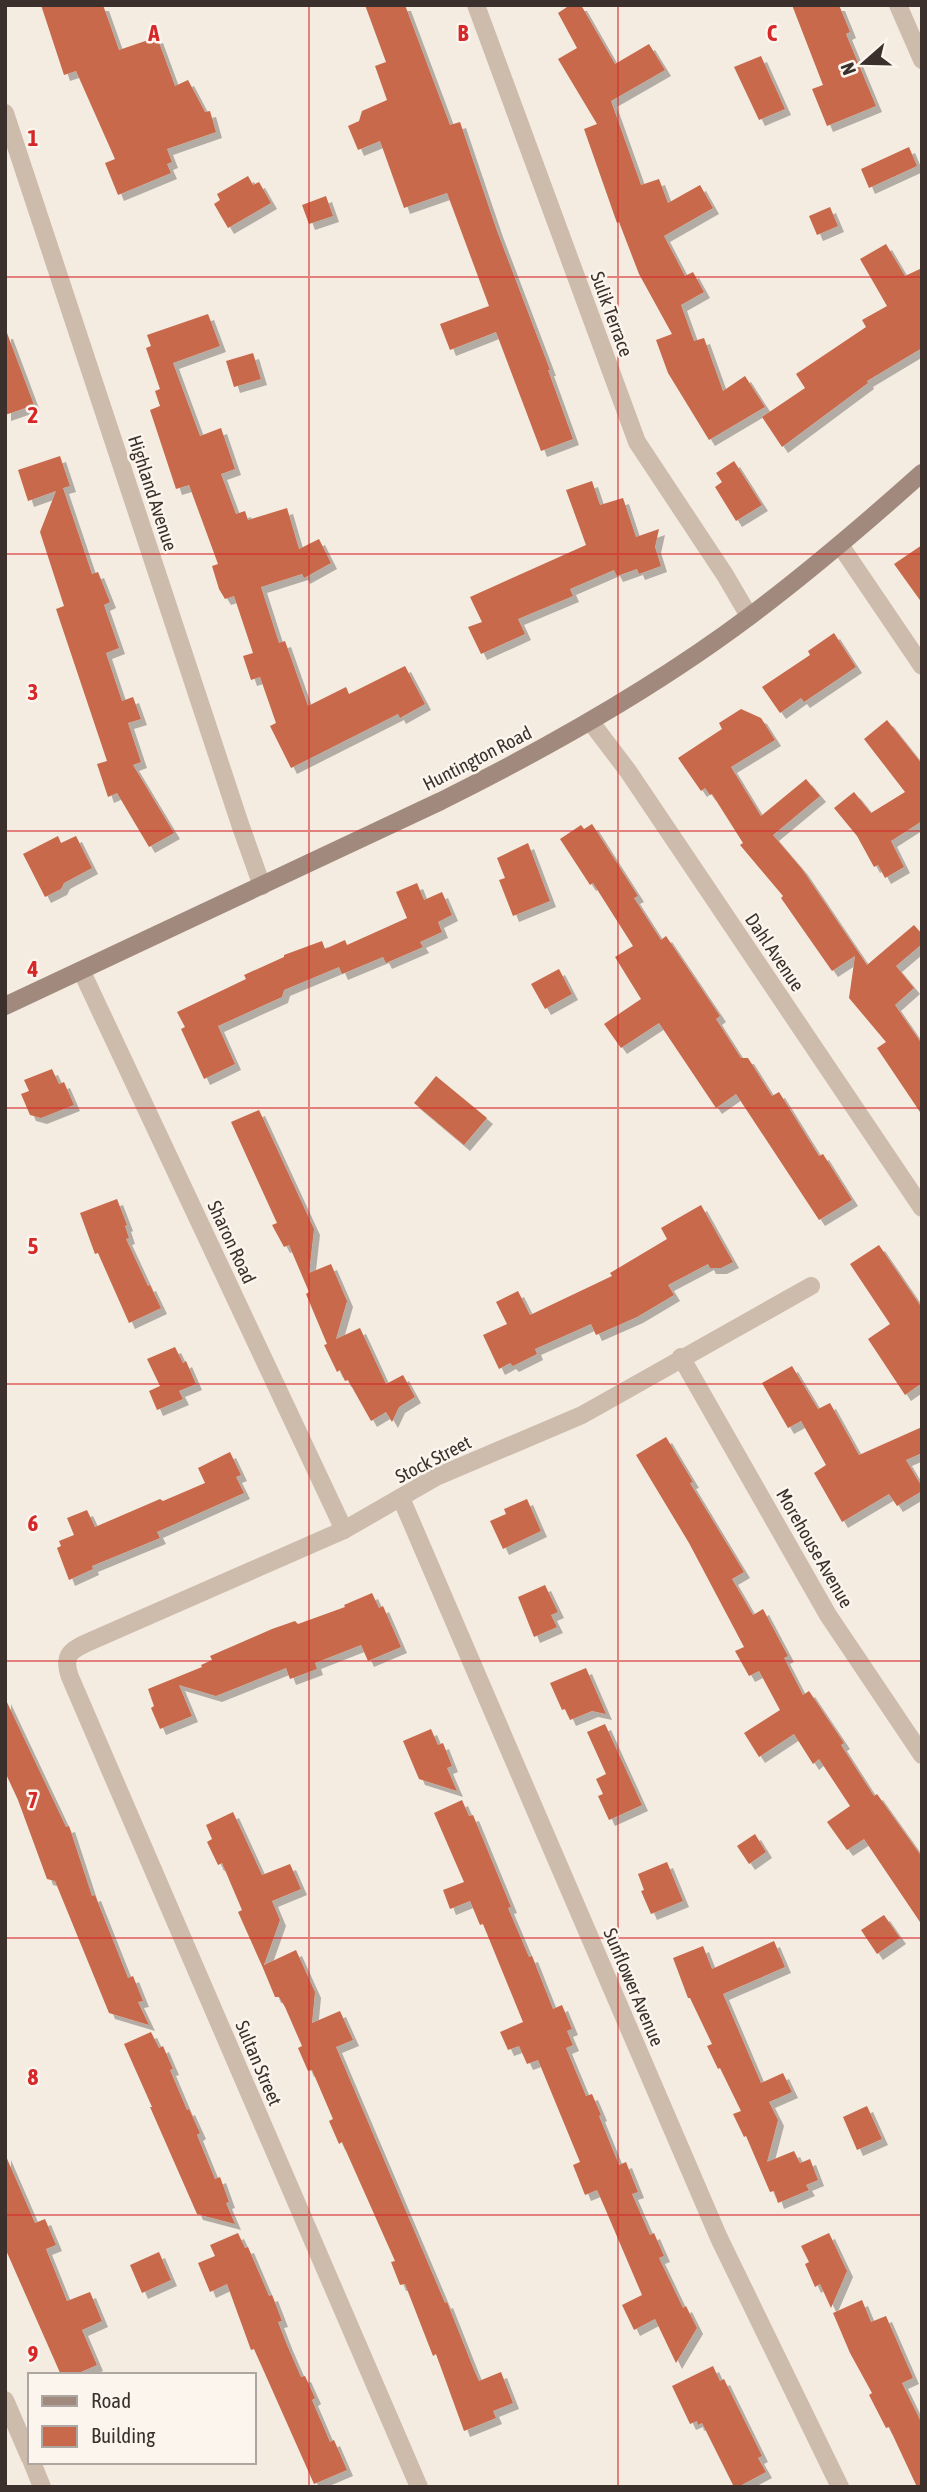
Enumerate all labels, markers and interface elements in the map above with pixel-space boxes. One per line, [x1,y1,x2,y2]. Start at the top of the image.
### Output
text: A [147,20,160,46]
text: B [458,20,469,46]
text: C [767,20,778,46]
north arrow [829,28,899,98]
text: N [836,60,860,78]
text: 1 [28,125,39,151]
street label: Sulik Terrace [586,269,638,359]
text: 2 [28,402,38,428]
street label: Highland Avenue [124,432,182,554]
text: 3 [28,679,38,705]
street label: Huntington Road [419,721,535,795]
street label: Dahl Avenue [741,909,809,995]
text: 4 [27,956,39,982]
street label: Sharon Road [203,1197,261,1287]
text: 5 [28,1233,39,1259]
street label: Stock Street [392,1431,474,1487]
street label: Morehouse Avenue [772,1485,858,1611]
text: 6 [28,1510,39,1536]
text: 7 [28,1787,38,1813]
street label: Sunflower Avenue [599,1925,669,2049]
street label: Sultan Street [231,2017,287,2109]
text: 8 [28,2064,39,2090]
text: 9 [28,2341,39,2367]
legend [28,2373,256,2464]
text: Road [91,2388,131,2412]
text: Building [91,2423,155,2447]

